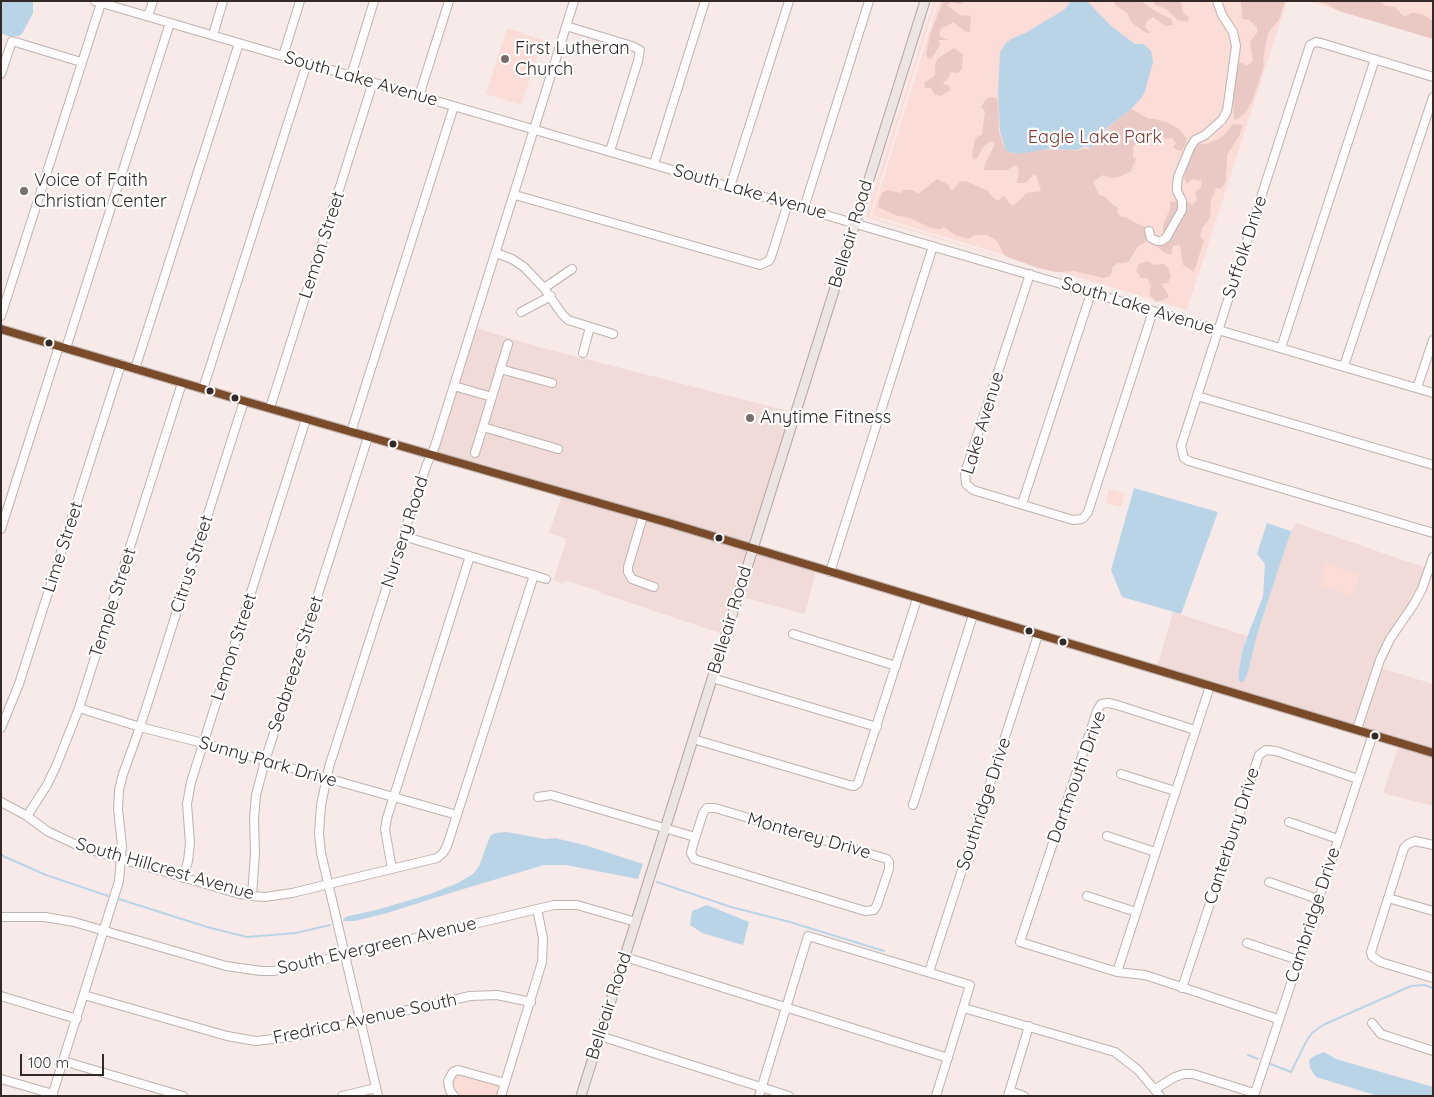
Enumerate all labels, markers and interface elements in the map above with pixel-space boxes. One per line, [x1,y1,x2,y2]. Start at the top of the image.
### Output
place label: First Lutheran Church [515,38,630,80]
street label: South Lake Avenue [282,47,440,111]
marker: First Lutheran Church [499,53,511,65]
park label: Eagle Lake Park [1028,127,1162,149]
street label: South Lake Avenue [671,160,829,224]
place label: Voice of Faith Christian Center [34,170,167,212]
street label: Belleair Road [824,178,878,290]
marker: Voice of Faith Christian Center [18,185,30,197]
street label: Lemon Street [294,189,350,301]
street label: Suffolk Drive [1218,193,1272,301]
street label: South Lake Avenue [1059,272,1217,340]
unlabelled marker [44,338,54,348]
street label: Lake Avenue [957,369,1009,477]
unlabelled marker [205,386,215,396]
unlabelled marker [230,393,240,403]
place label: Anytime Fitness [760,407,891,429]
marker: Anytime Fitness [744,412,756,424]
unlabelled marker [388,439,398,449]
street label: Nursery Road [377,474,433,590]
street label: Lime Street [38,499,88,595]
street label: Citrus Street [166,512,218,616]
unlabelled marker [714,533,724,543]
street label: Temple Street [85,545,141,661]
street label: Belleair Road [703,564,757,676]
street label: Lemon Street [206,591,262,703]
street label: Seabreeze Street [264,593,328,735]
unlabelled marker [1024,626,1034,636]
unlabelled marker [1058,637,1068,647]
street label: Dartmouth Drive [1043,708,1111,846]
unlabelled marker [1370,731,1380,741]
street label: Sunny Park Drive [197,732,339,792]
street label: Southridge Drive [952,735,1016,873]
street label: Canterbury Drive [1200,765,1264,907]
street label: Monterey Drive [745,808,873,864]
street label: South Hillcrest Avenue [73,833,257,905]
street label: Cambridge Drive [1281,845,1345,985]
street label: South Evergreen Avenue [275,913,479,979]
street label: Belleair Road [582,950,636,1062]
street label: Fredrica Avenue South [271,989,459,1049]
scale bar [22,1044,106,1076]
text: 100 m [28,1053,69,1072]

